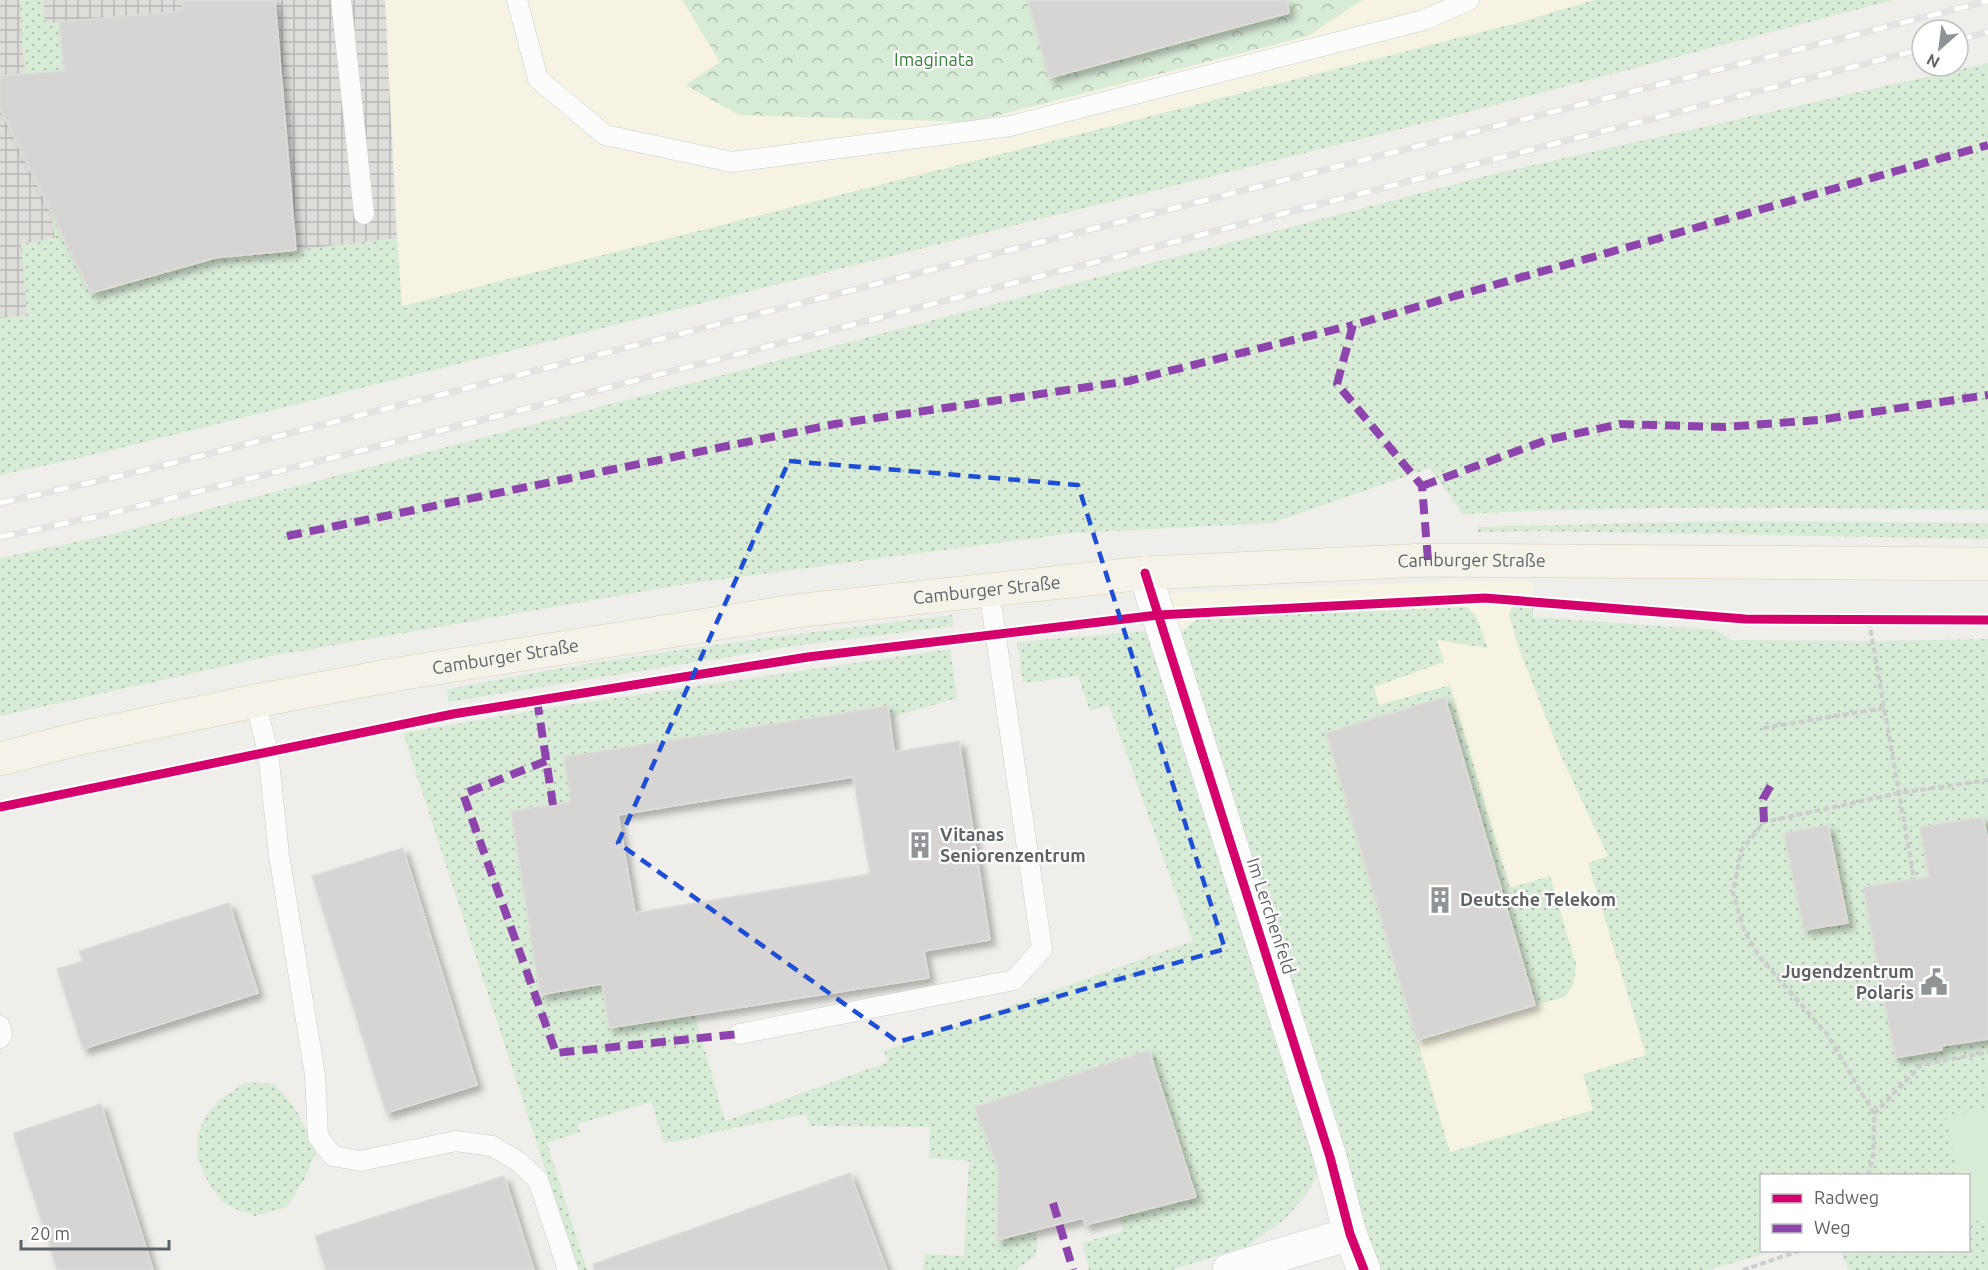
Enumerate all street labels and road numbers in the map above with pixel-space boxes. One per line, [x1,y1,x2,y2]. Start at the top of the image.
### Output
street label: Camburger Straße [1397,549,1546,570]
street label: Camburger Straße [912,571,1061,607]
street label: Camburger Straße [431,634,580,677]
street label: Im Lerchenfeld [1244,855,1300,976]

